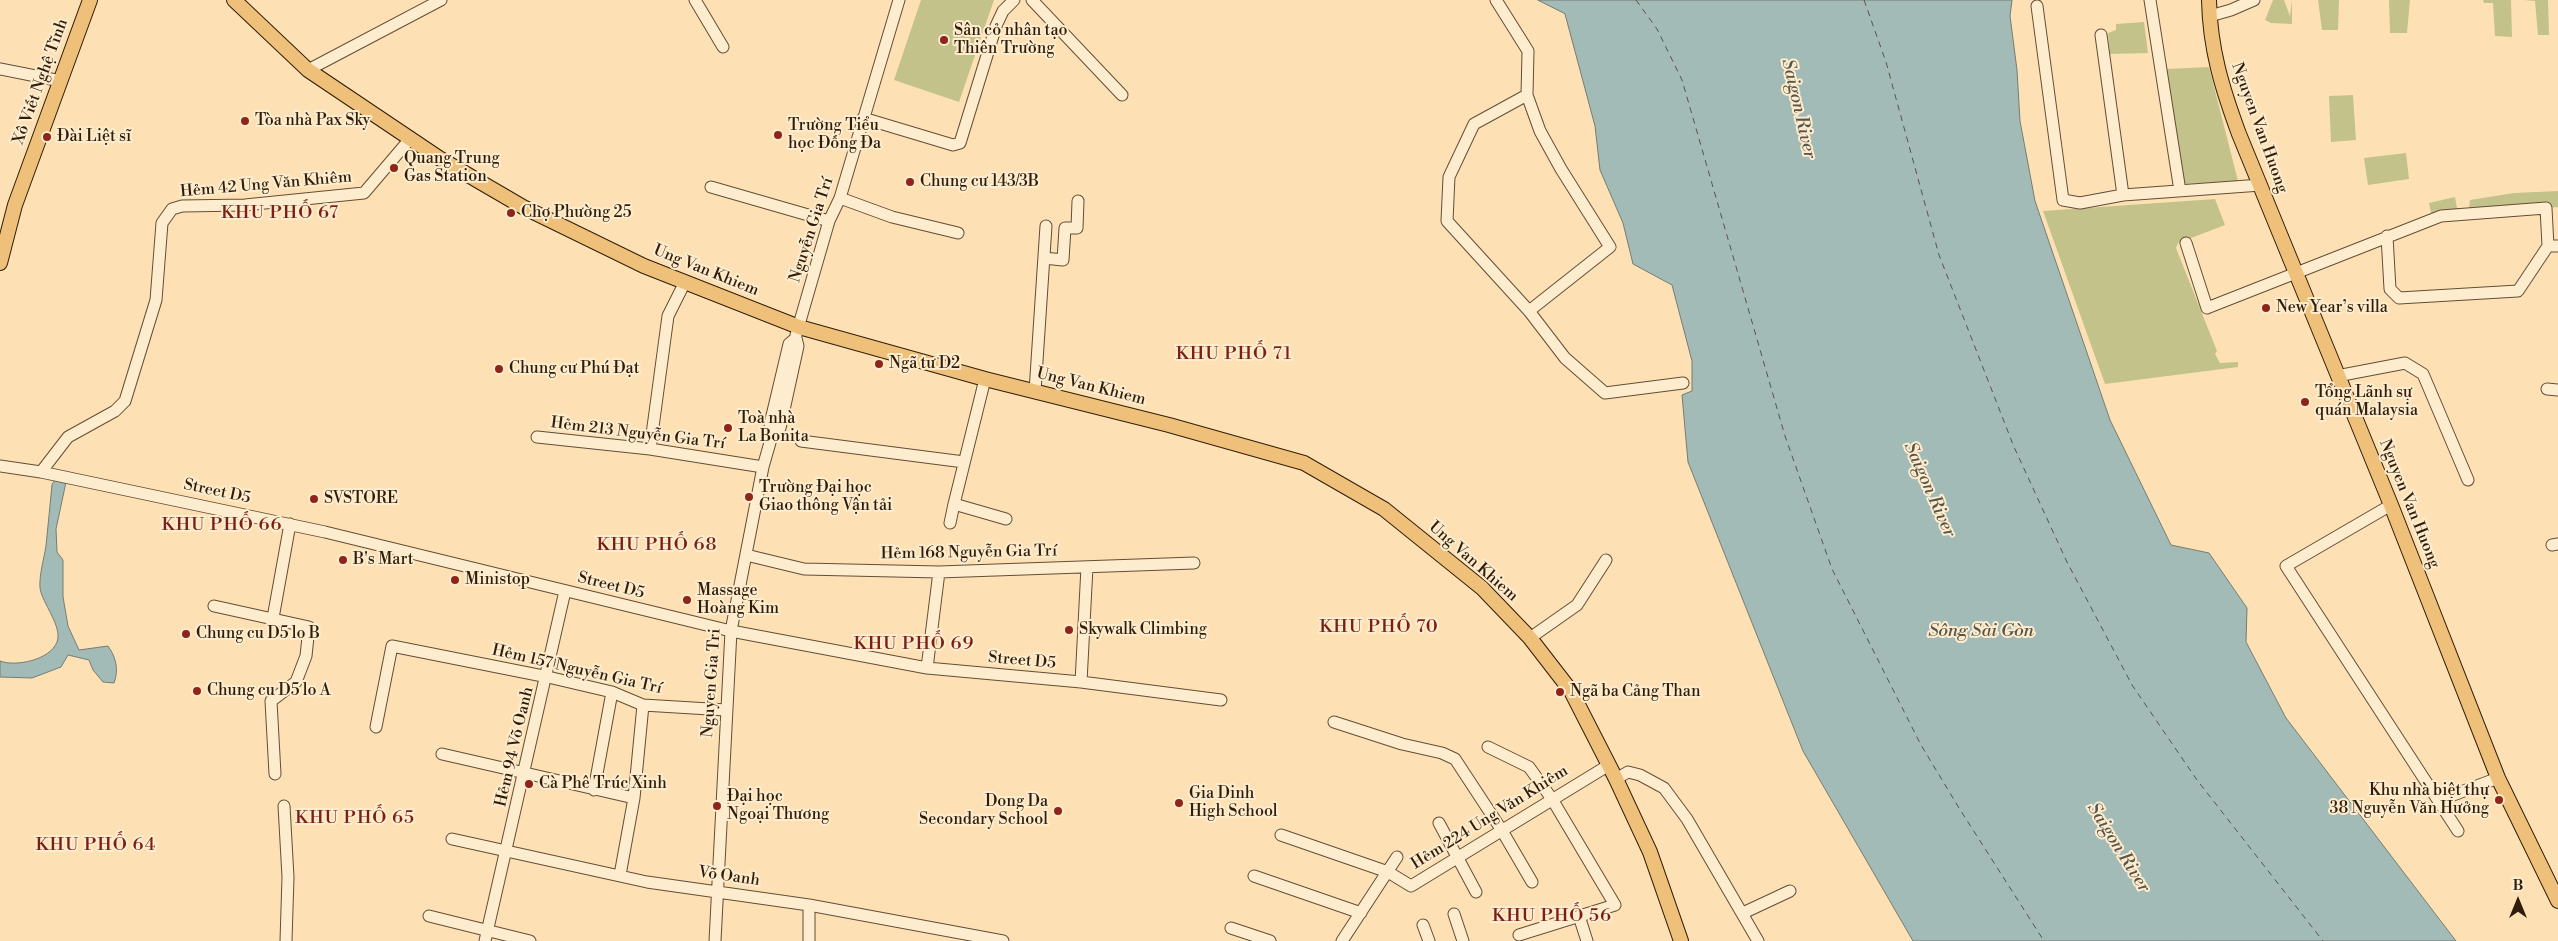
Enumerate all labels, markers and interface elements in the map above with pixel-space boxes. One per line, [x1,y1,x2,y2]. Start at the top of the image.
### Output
street label: Xô Viết Nghệ Tĩnh [9,17,73,147]
place label: Sân cỏ nhân tạo Thiên Trường [954,21,1067,59]
marker: Sân cỏ nhân tạo Thiên Trường [938,34,950,46]
water label: Saigon River [1776,57,1820,161]
street label: Nguyen Van Huong [2226,60,2292,196]
place label: Tòa nhà Pax Sky [255,111,370,131]
marker: Tòa nhà Pax Sky [239,115,251,127]
place label: Trường Tiểu học Đống Đa [788,116,881,154]
place label: Đài Liệt sĩ [57,127,131,147]
marker: Trường Tiểu học Đống Đa [772,129,784,141]
marker: Đài Liệt sĩ [41,131,53,143]
place label: Quang Trung Gas Station [404,149,500,187]
marker: Quang Trung Gas Station [388,162,400,174]
street label: Hẻm 42 Ung Văn Khiêm [179,168,353,202]
place label: Chung cư 143/3B [920,172,1039,192]
street label: Nguyễn Gia Trí [786,175,838,285]
marker: Chung cư 143/3B [904,176,916,188]
district label: KHU PHỐ 67 [220,203,340,225]
place label: Chợ Phường 25 [521,203,631,223]
marker: Chợ Phường 25 [505,207,517,219]
street label: Ung Van Khiem [650,241,762,301]
place label: New Year’s villa [2276,298,2388,318]
marker: New Year’s villa [2260,302,2272,314]
district label: KHU PHỐ 71 [1174,344,1294,366]
place label: Ngã tư D2 [889,354,960,374]
marker: Ngã tư D2 [873,358,885,370]
place label: Chung cư Phú Đạt [509,359,639,379]
marker: Chung cư Phú Đạt [493,363,505,375]
street label: Ung Van Khiem [1034,364,1148,410]
place label: Tổng Lãnh sự quán Malaysia [2315,383,2418,421]
marker: Tổng Lãnh sự quán Malaysia [2299,396,2311,408]
place label: Toà nhà La Bonita [738,409,809,447]
street label: Hẻm 213 Nguyễn Gia Trí [550,414,726,454]
marker: Toà nhà La Bonita [722,422,734,434]
street label: Nguyen Van Huong [2374,437,2444,571]
water label: Saigon River [1898,439,1960,541]
street label: Street D5 [182,476,252,508]
place label: Trường Đại học Giao thông Vận tải [759,478,892,516]
place label: SVSTORE [324,489,398,509]
marker: Trường Đại học Giao thông Vận tải [743,491,755,503]
marker: SVSTORE [308,493,320,505]
district label: KHU PHỐ 66 [160,515,284,537]
street label: Ung Van Khiem [1424,518,1522,606]
district label: KHU PHỐ 68 [595,535,719,557]
street label: Hẻm 168 Nguyễn Gia Trí [881,542,1057,564]
place label: B's Mart [353,550,413,570]
marker: B's Mart [337,554,349,566]
street label: Street D5 [576,568,646,604]
place label: Ministop [465,570,530,590]
marker: Ministop [449,574,461,586]
place label: Massage Hoàng Kim [697,581,779,619]
marker: Massage Hoàng Kim [681,594,693,606]
district label: KHU PHỐ 70 [1318,617,1440,639]
place label: Skywalk Climbing [1079,620,1207,640]
water label: Sông Sài Gòn [1928,621,2034,643]
place label: Chung cu D5 lo B [196,624,320,644]
marker: Skywalk Climbing [1063,624,1075,636]
marker: Chung cu D5 lo B [180,628,192,640]
street label: Nguyen Gia Tri [699,628,725,738]
district label: KHU PHỐ 69 [852,634,976,656]
street label: Hẻm 157 Nguyễn Gia Trí [490,641,664,699]
street label: Street D5 [987,648,1057,674]
place label: Chung cu D5 lo A [207,681,331,701]
place label: Ngã ba Cảng Than [1570,682,1700,702]
marker: Chung cu D5 lo A [191,685,203,697]
street label: Hẻm 94 Võ Oanh [492,685,538,809]
marker: Ngã ba Cảng Than [1554,686,1566,698]
street label: Hẻm 224 Ung Văn Khiêm [1408,762,1572,874]
place label: Cà Phê Trúc Xinh [539,774,667,794]
marker: Cà Phê Trúc Xinh [523,778,535,790]
place label: Khu nhà biệt thự 38 Nguyễn Văn Hưởng [2330,781,2489,819]
place label: Gia Dinh High School [1189,784,1278,822]
place label: Đại học Ngoại Thương [727,787,829,825]
place label: Dong Da Secondary School [919,792,1048,830]
marker: Khu nhà biệt thự 38 Nguyễn Văn Hưởng [2493,794,2505,806]
marker: Gia Dinh High School [1173,797,1185,809]
water label: Saigon River [2082,799,2154,897]
marker: Đại học Ngoại Thương [711,800,723,812]
marker: Dong Da Secondary School [1052,805,1064,817]
district label: KHU PHỐ 65 [294,808,416,830]
district label: KHU PHỐ 64 [34,835,158,857]
street label: Võ Oanh [697,863,761,891]
north arrow [2493,876,2543,926]
text: B [2513,877,2523,895]
district label: KHU PHỐ 56 [1491,906,1613,928]

